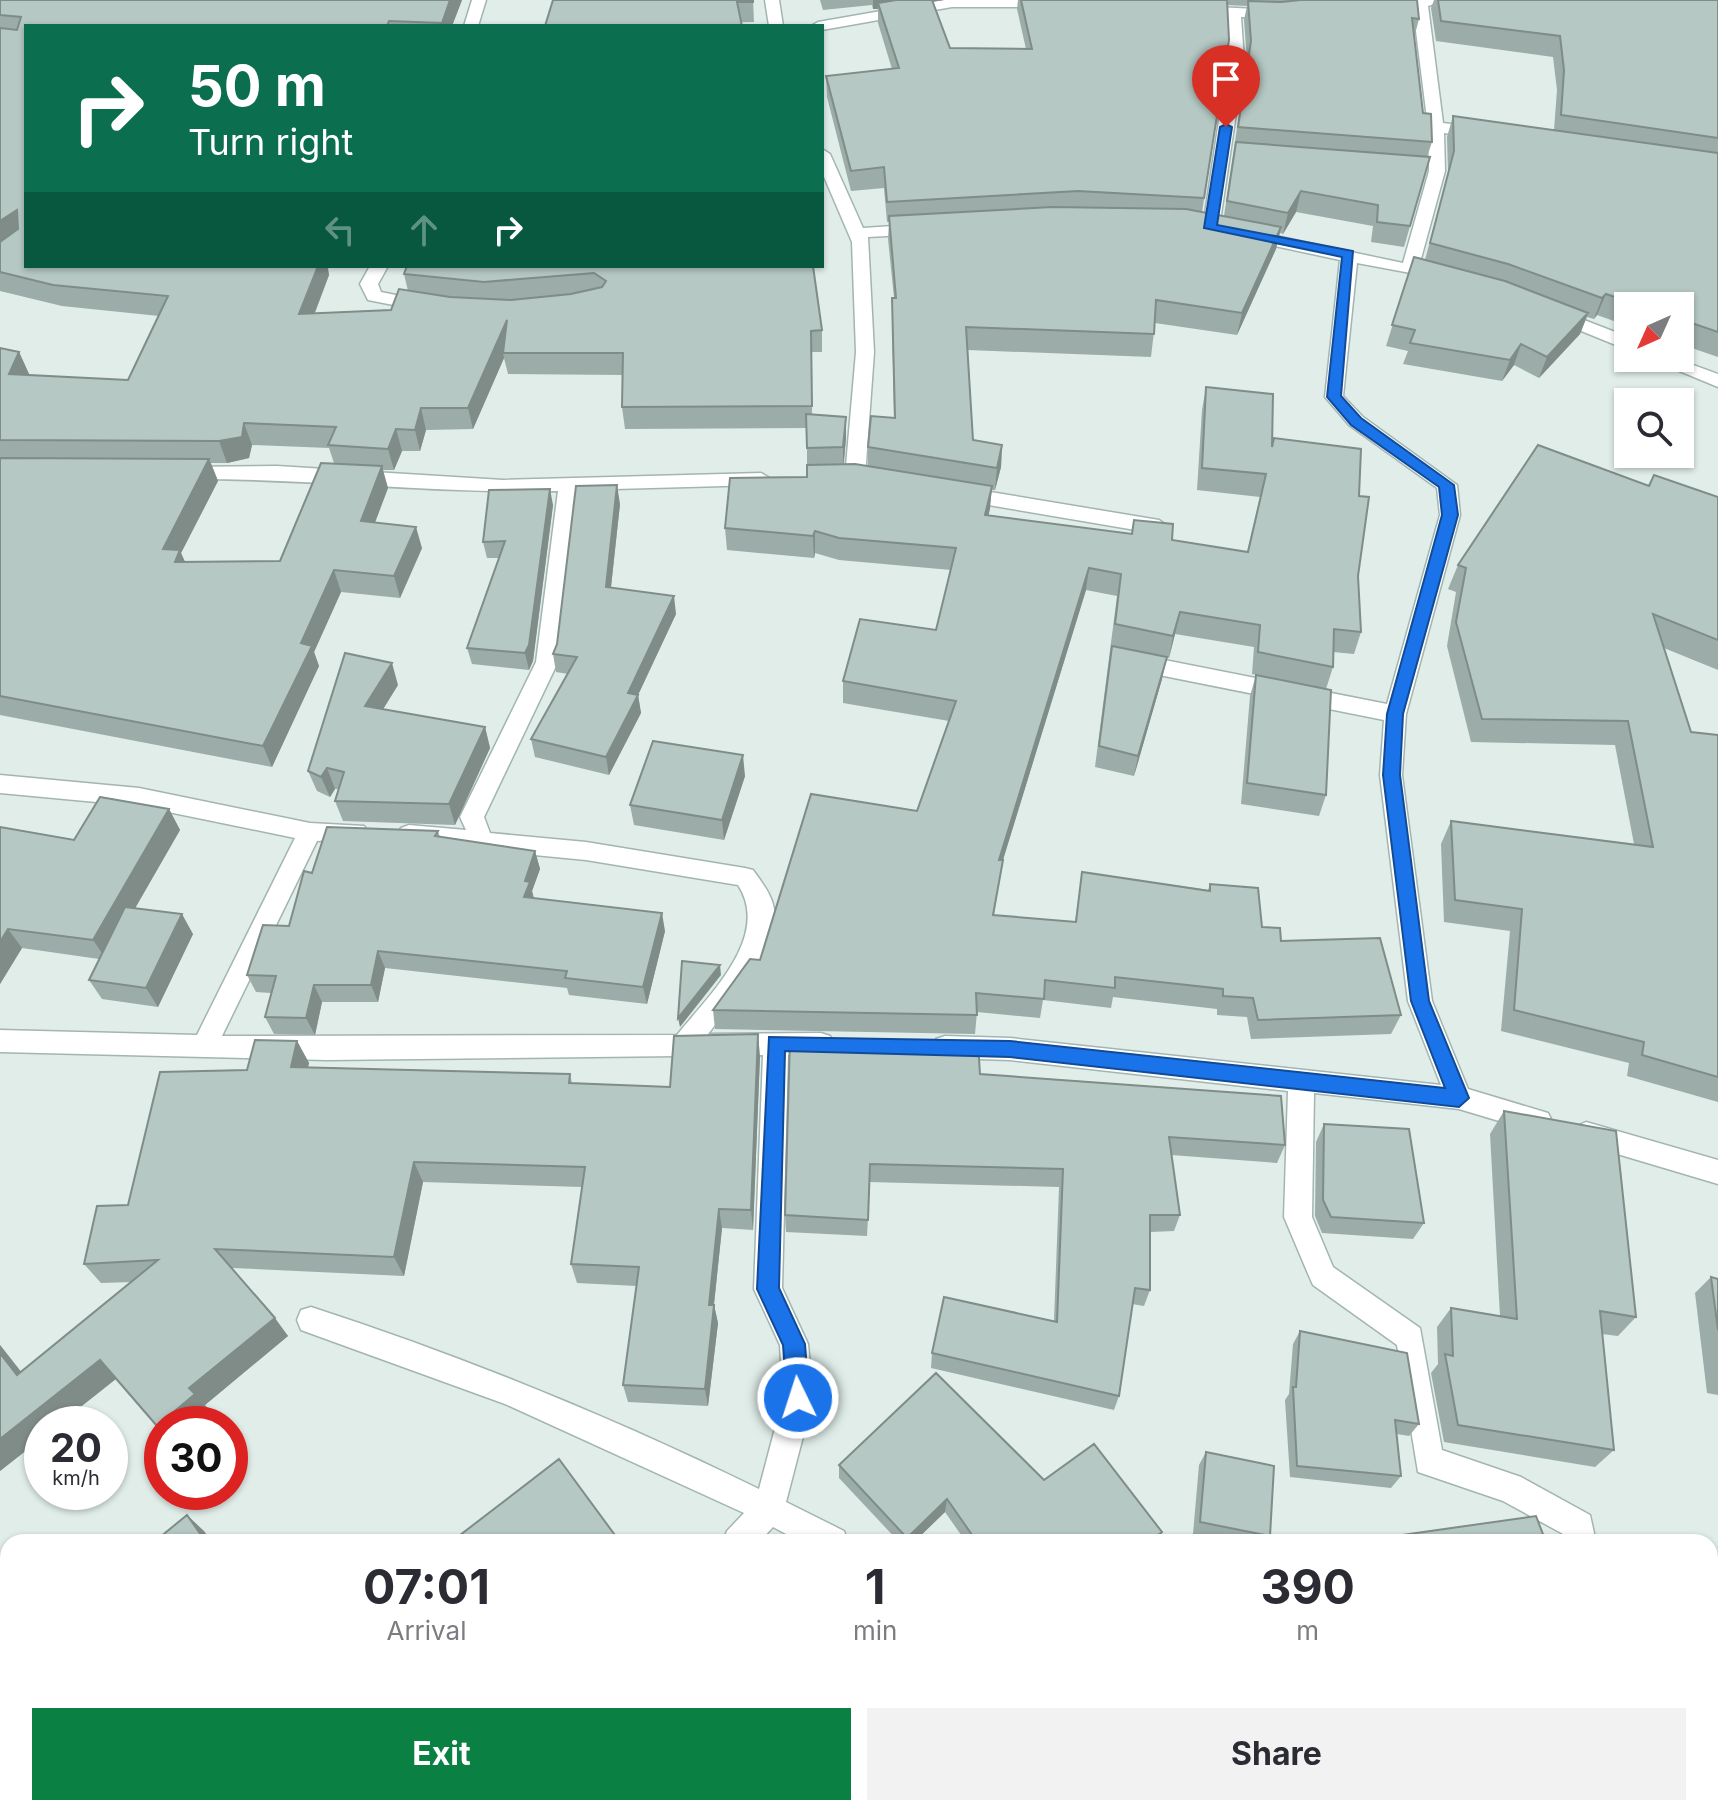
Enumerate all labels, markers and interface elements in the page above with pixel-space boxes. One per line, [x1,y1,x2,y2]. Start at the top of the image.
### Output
pin [1192,45,1260,127]
text: 50 m [188,52,326,120]
icon: right [56,56,160,160]
icon: arrive [1204,57,1248,101]
text: Turn right [188,120,353,164]
icon: left [318,208,362,252]
icon: ahead [402,208,446,252]
icon: right [486,208,530,252]
north arrow [1614,292,1694,372]
map controls [1614,292,1694,468]
button: search [1614,388,1694,468]
position arrow [756,1356,840,1440]
speed limit sign: 30 [144,1406,248,1510]
text: 20 [50,1423,102,1472]
text: km/h [52,1466,100,1490]
text: 07:01 [363,1557,490,1616]
text: 1 [865,1557,885,1616]
text: 390 [1260,1557,1355,1616]
text: Arrival [386,1615,466,1646]
text: min [853,1615,897,1646]
text: m [1296,1615,1319,1646]
button: Exit [32,1708,851,1800]
button: Share [867,1708,1686,1800]

